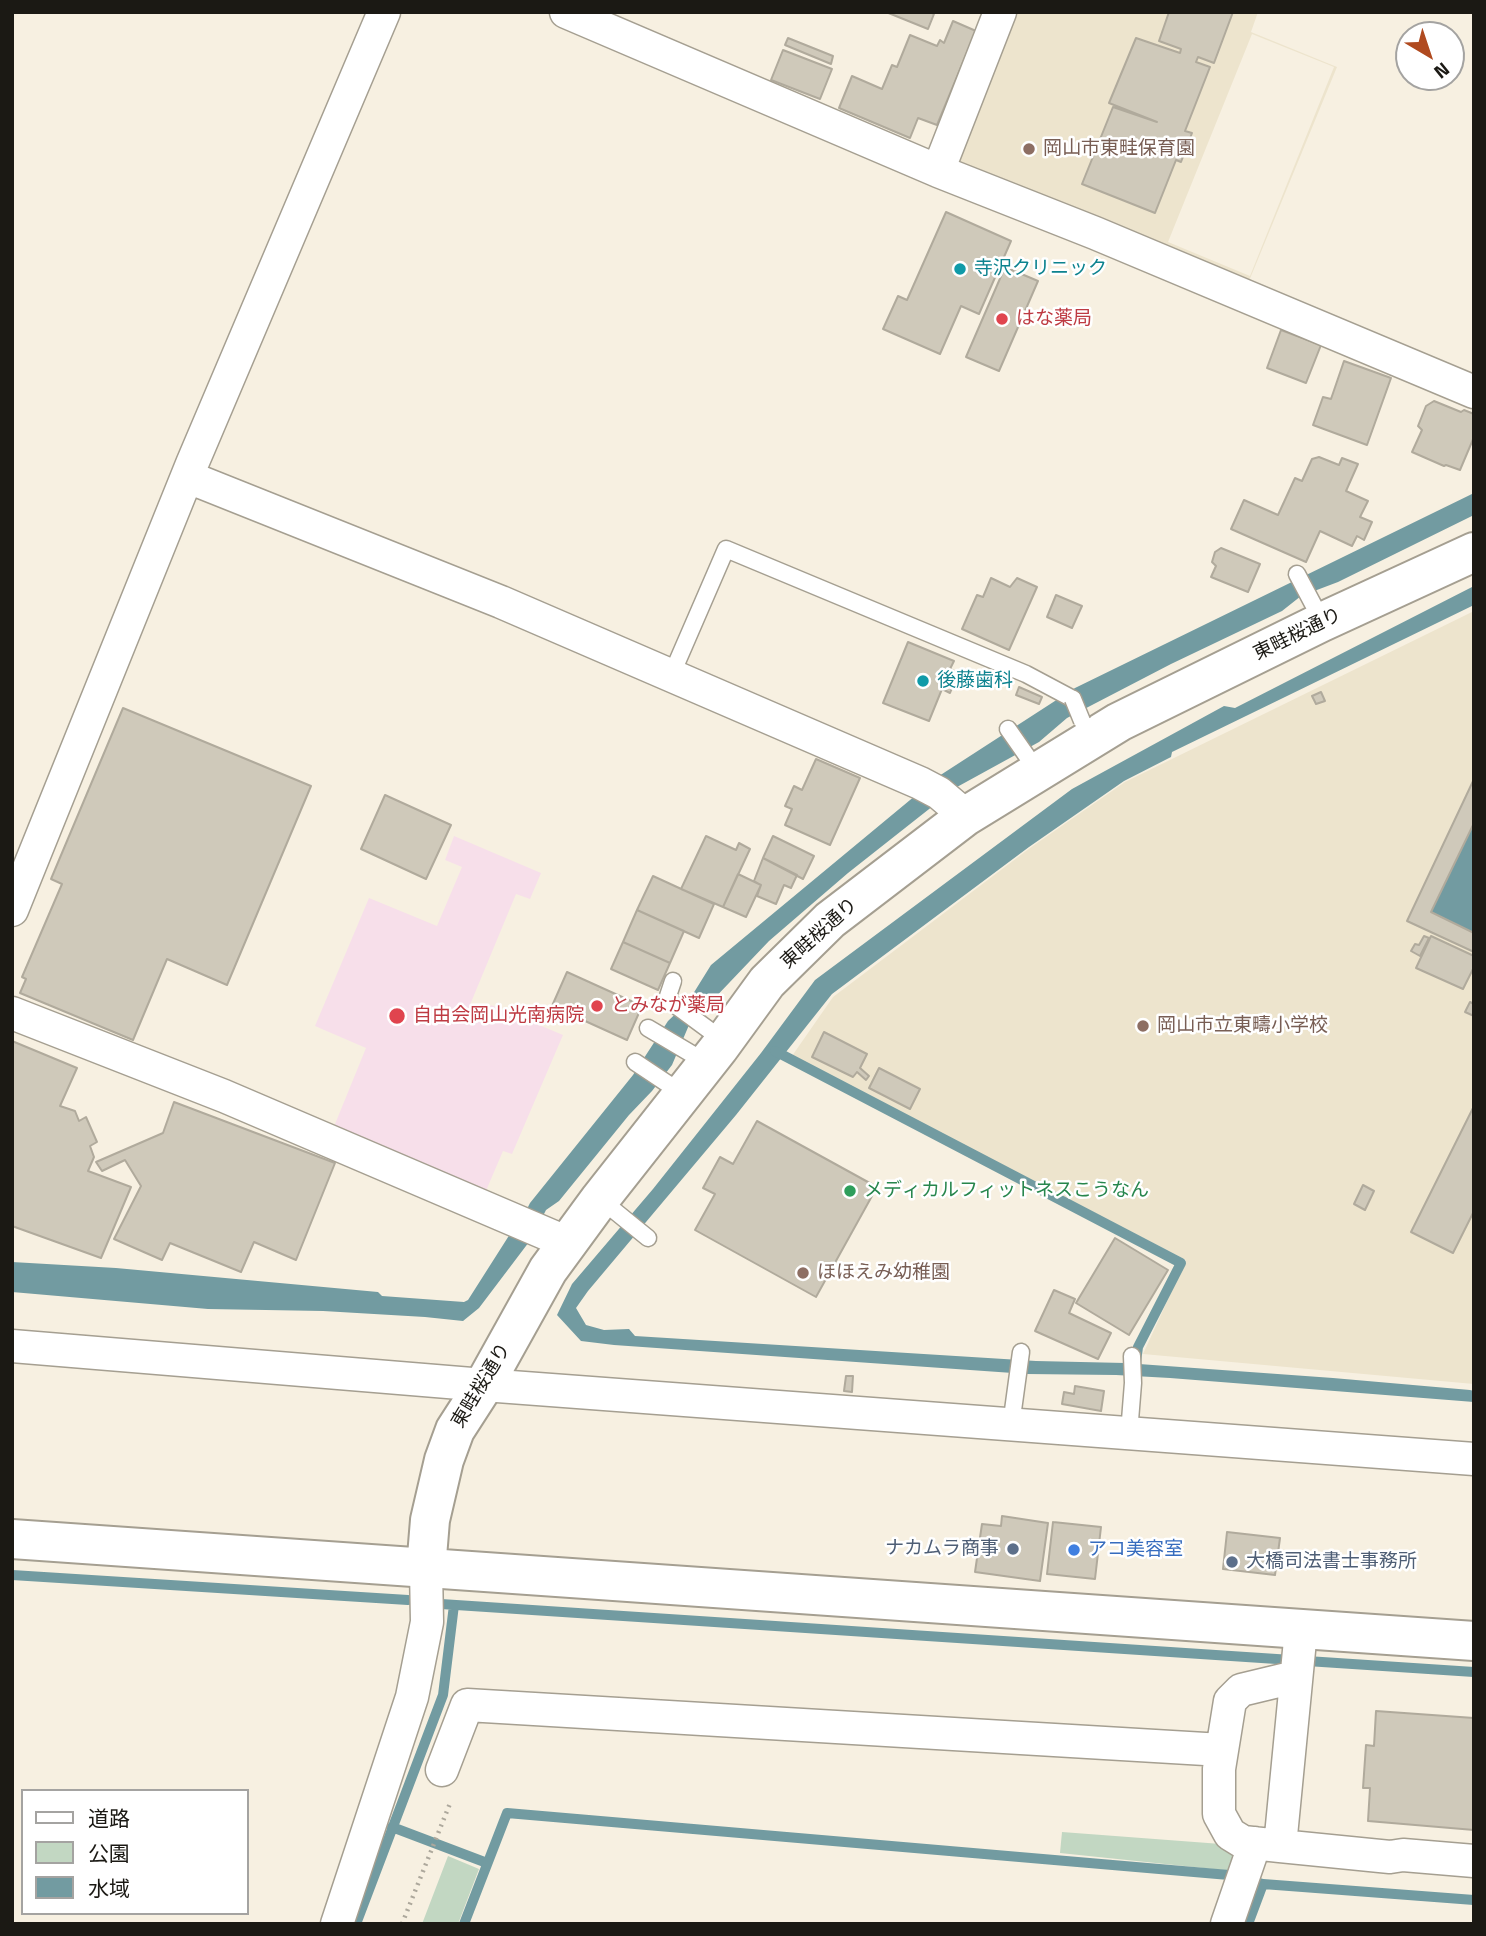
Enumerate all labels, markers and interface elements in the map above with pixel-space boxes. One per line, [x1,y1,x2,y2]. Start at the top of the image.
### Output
north arrow [1395,21,1465,91]
text: N [1428,56,1457,87]
place label: 岡山市東畦保育園 [1043,138,1195,160]
marker: 岡山市東畦保育園 [1021,141,1037,157]
place label: 寺沢クリニック [974,258,1107,280]
marker: 寺沢クリニック [952,261,968,277]
place label: はな薬局 [1016,308,1092,330]
marker: はな薬局 [994,311,1010,327]
street label: 東畦桜通り [1250,604,1346,666]
place label: 後藤歯科 [937,670,1013,692]
marker: 後藤歯科 [915,673,931,689]
street label: 東畦桜通り [777,894,863,974]
place label: とみなが薬局 [611,995,725,1017]
marker: とみなが薬局 [589,998,605,1014]
place label: 自由会岡山光南病院 [413,1005,584,1027]
marker: 自由会岡山光南病院 [387,1006,407,1026]
place label: 岡山市立東疇小学校 [1157,1015,1328,1037]
marker: 岡山市立東疇小学校 [1135,1018,1151,1034]
place label: メディカルフィットネスこうなん [864,1180,1149,1202]
marker: メディカルフィットネスこうなん [842,1183,858,1199]
place label: ほほえみ幼稚園 [817,1262,950,1284]
marker: ほほえみ幼稚園 [795,1265,811,1281]
street label: 東畦桜通り [448,1339,516,1433]
place label: ナカムラ商事 [885,1538,999,1560]
place label: アコ美容室 [1088,1539,1183,1561]
marker: ナカムラ商事 [1005,1541,1021,1557]
marker: アコ美容室 [1066,1542,1082,1558]
place label: 大橋司法書士事務所 [1246,1551,1417,1573]
marker: 大橋司法書士事務所 [1224,1554,1240,1570]
legend [21,1789,248,1915]
text: 道路 [88,1802,130,1834]
text: 公園 [88,1837,130,1869]
text: 水域 [88,1872,130,1904]

